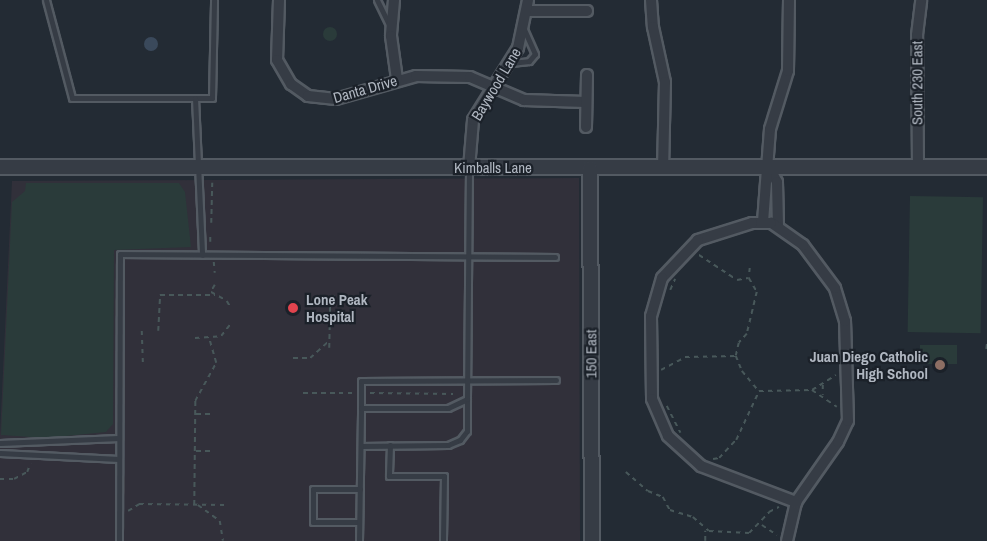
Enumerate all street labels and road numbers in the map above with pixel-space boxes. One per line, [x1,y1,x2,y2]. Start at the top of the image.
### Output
street label: South 230 East [908,41,926,125]
street label: Baywood Lane [467,44,525,124]
street label: Danta Drive [331,71,399,107]
street label: Kimballs Lane [454,159,532,177]
street label: 150 East [582,330,600,378]

